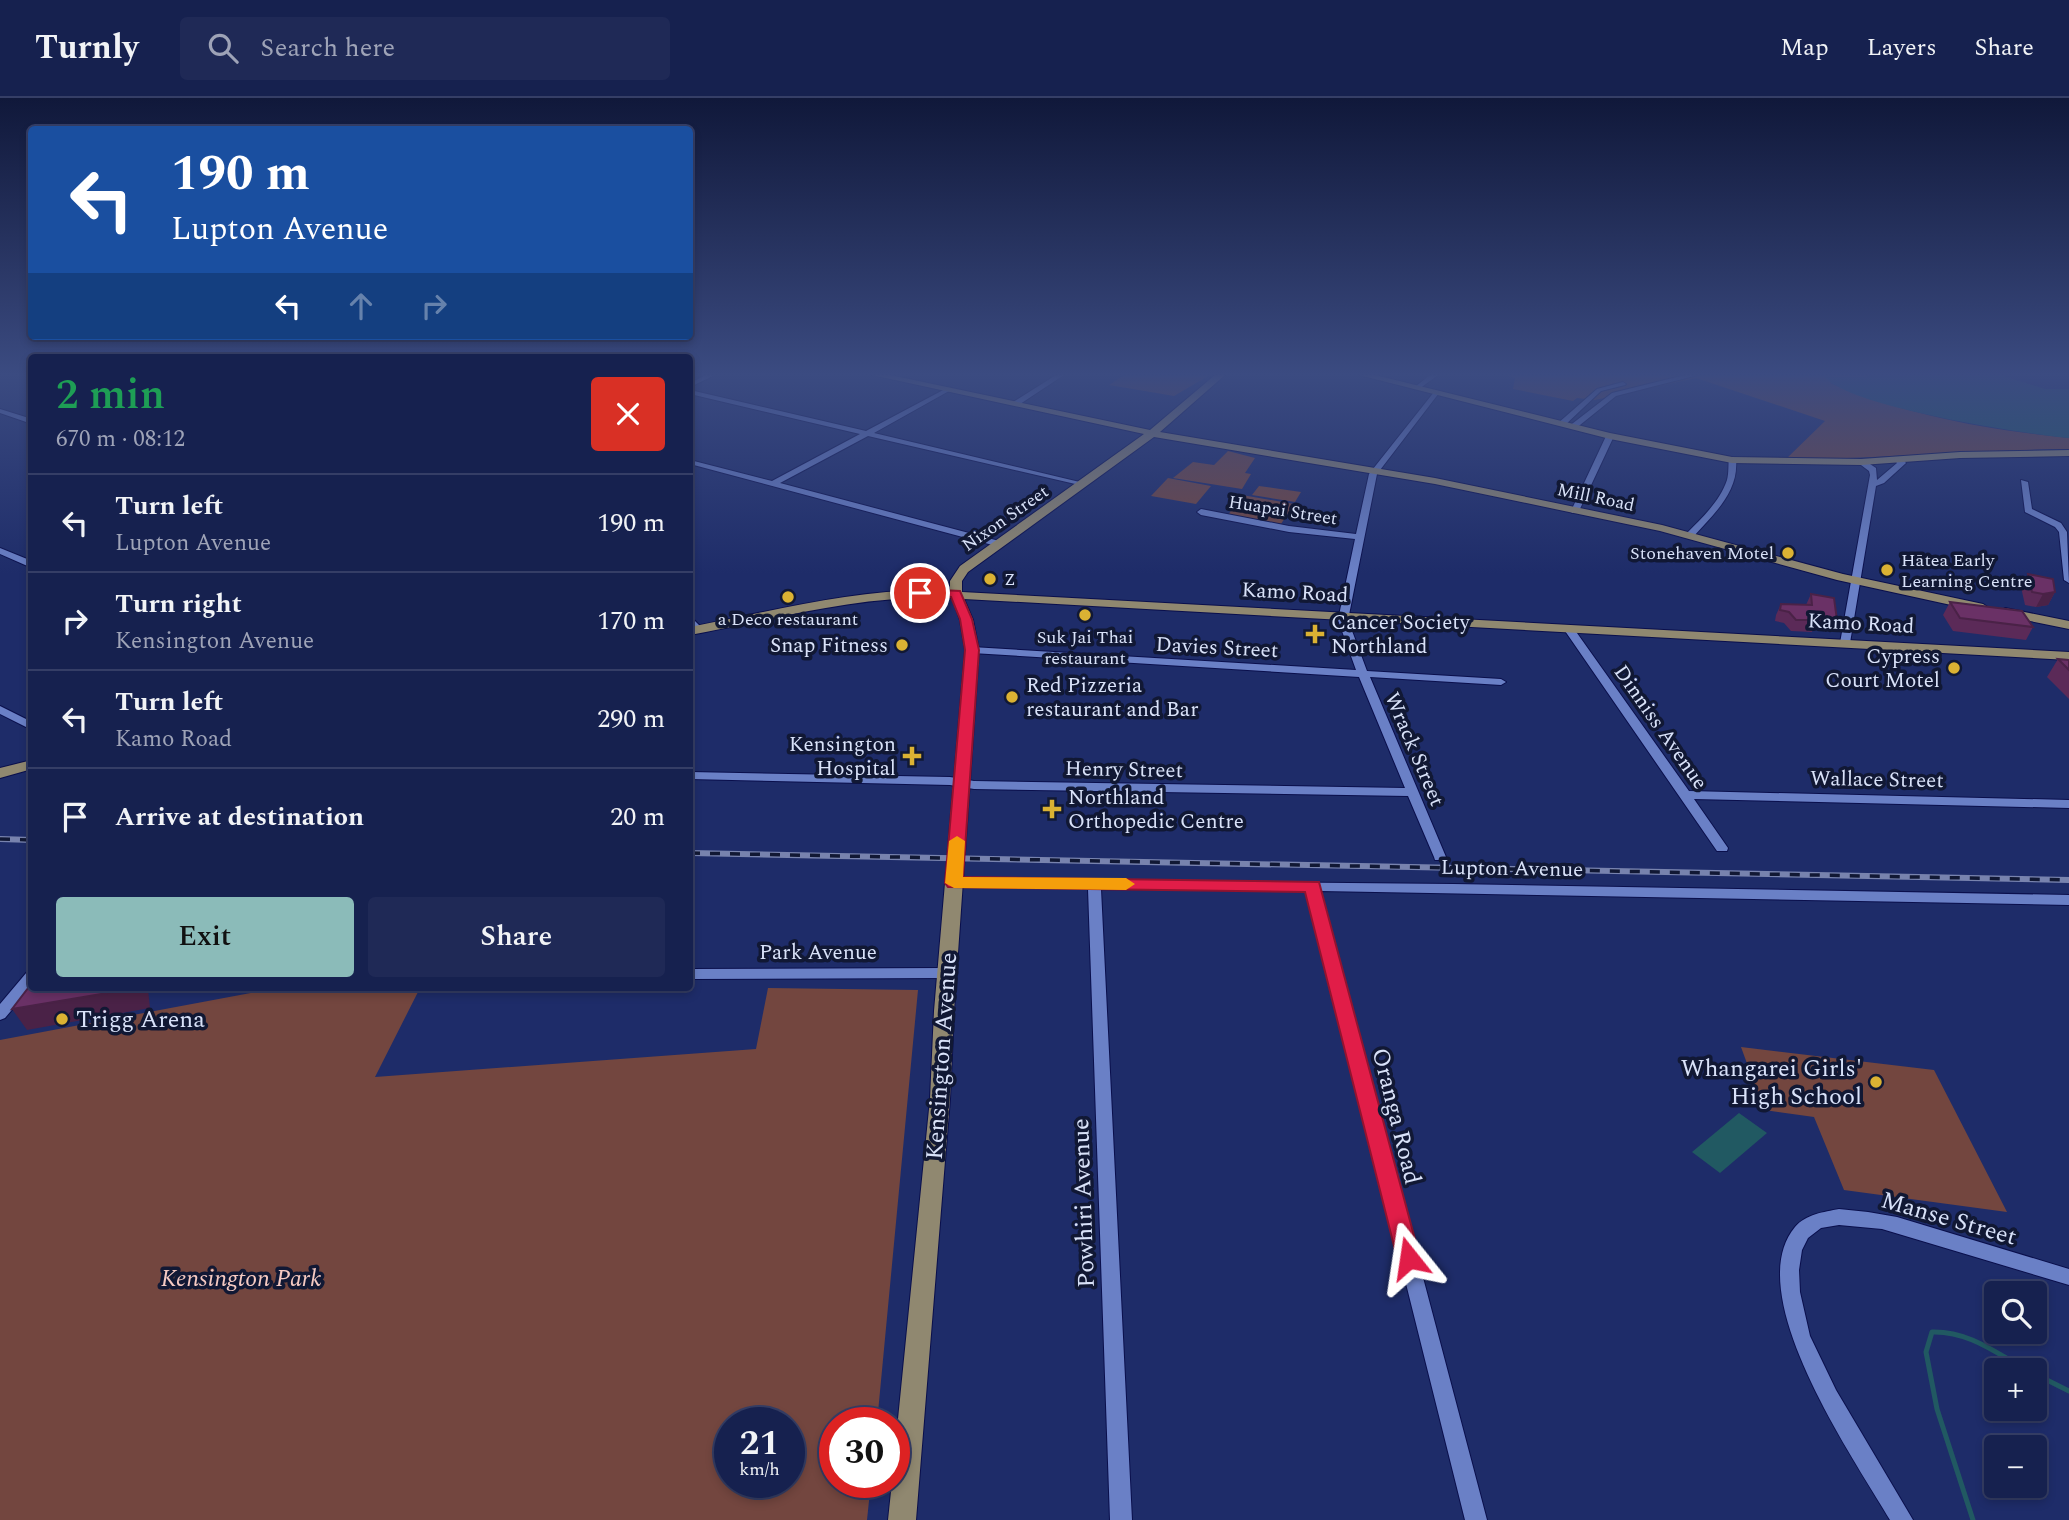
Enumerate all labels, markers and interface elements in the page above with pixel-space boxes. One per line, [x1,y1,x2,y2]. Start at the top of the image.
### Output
search box [180,17,670,80]
text: Turnly [35,23,138,73]
text: Search here [260,28,395,68]
icon: search [204,29,242,67]
text: Map [1780,30,1829,66]
text: Layers [1867,30,1937,66]
text: Share [1975,30,2034,66]
text: 190 m [171,137,310,212]
icon: left [56,154,147,245]
text: Lupton Avenue [171,205,388,254]
icon: left [269,287,307,325]
icon: ahead [342,287,380,325]
icon: right [415,287,453,325]
text: 2 min [56,364,165,427]
button: close [591,377,665,451]
text: 670 m · 08:12 [56,422,185,457]
street label: Mill Road [1555,476,1637,519]
street label: Nixon Street [956,478,1054,558]
text: Turn left [115,486,223,526]
street label: Huapai Street [1227,489,1339,532]
text: 190 m [597,503,665,543]
icon: left [56,504,94,542]
text: Lupton Avenue [115,526,271,561]
place label: Stonehaven Motel [1630,540,1774,567]
marker: Stonehaven Motel [1780,545,1796,561]
place label: Hātea Early Learning Centre [1901,547,2033,595]
marker: Hātea Early Learning Centre [1879,562,1895,578]
pin [890,563,950,623]
place label: Z [1004,566,1016,593]
marker: Z [982,571,998,587]
icon: arrive [901,574,939,612]
street label: Kamo Road [1241,574,1349,612]
text: Turn right [115,584,242,624]
marker: a Deco restaurant [780,589,796,605]
text: 170 m [597,601,665,641]
icon: right [56,602,94,640]
street label: Kamo Road [1807,605,1915,643]
place label: a Deco restaurant [718,606,858,633]
marker: Suk Jai Thai restaurant [1077,607,1093,623]
place label: Cancer Society Northland [1331,607,1471,663]
text: Kensington Avenue [115,624,314,659]
place label: Suk Jai Thai restaurant [1037,624,1133,672]
marker: Cancer Society Northland [1305,624,1325,644]
street label: Davies Street [1155,629,1279,667]
place label: Snap Fitness [770,630,888,662]
marker: Snap Fitness [894,637,910,653]
place label: Cypress Court Motel [1825,641,1940,697]
street label: Dinniss Avenue [1605,658,1715,797]
marker: Cypress Court Motel [1946,660,1962,676]
place label: Red Pizzeria restaurant and Bar [1026,670,1198,726]
text: Turn left [115,682,223,722]
street label: Wrack Street [1376,687,1453,811]
marker: Red Pizzeria restaurant and Bar [1004,689,1020,705]
text: 290 m [597,699,665,739]
icon: left [56,700,94,738]
text: Kamo Road [115,722,232,757]
place label: Kensington Hospital [789,729,896,785]
marker: Kensington Hospital [902,746,922,766]
street label: Henry Street [1065,753,1183,787]
street label: Wallace Street [1810,763,1944,797]
place label: Northland Orthopedic Centre [1068,782,1244,838]
text: Arrive at destination [115,797,364,837]
text: 20 m [610,797,665,837]
icon: arrive [56,798,94,836]
marker: Northland Orthopedic Centre [1042,799,1062,819]
street label: Lupton Avenue [1440,852,1584,886]
button: Exit [56,897,354,977]
button: Share [368,897,665,977]
street label: Park Avenue [759,937,877,969]
street label: Kensington Avenue [917,951,967,1161]
place label: Trigg Arena [76,1002,205,1038]
marker: Trigg Arena [54,1011,70,1027]
street label: Oranga Road [1362,1044,1430,1188]
place label: Whangarei Girls' High School [1681,1051,1862,1115]
marker: Whangarei Girls' High School [1868,1074,1884,1090]
street label: Powhiri Avenue [1063,1118,1105,1288]
street label: Manse Street [1877,1182,2021,1256]
position arrow [1372,1221,1446,1295]
park label: Kensington Park [161,1261,321,1297]
map controls [1984,1281,2047,1498]
button: search [1984,1281,2047,1344]
button: + [1984,1358,2047,1421]
speed limit sign: 30 [819,1407,910,1498]
text: 21 [740,1417,779,1470]
button: − [1984,1435,2047,1498]
text: km/h [739,1456,780,1483]

